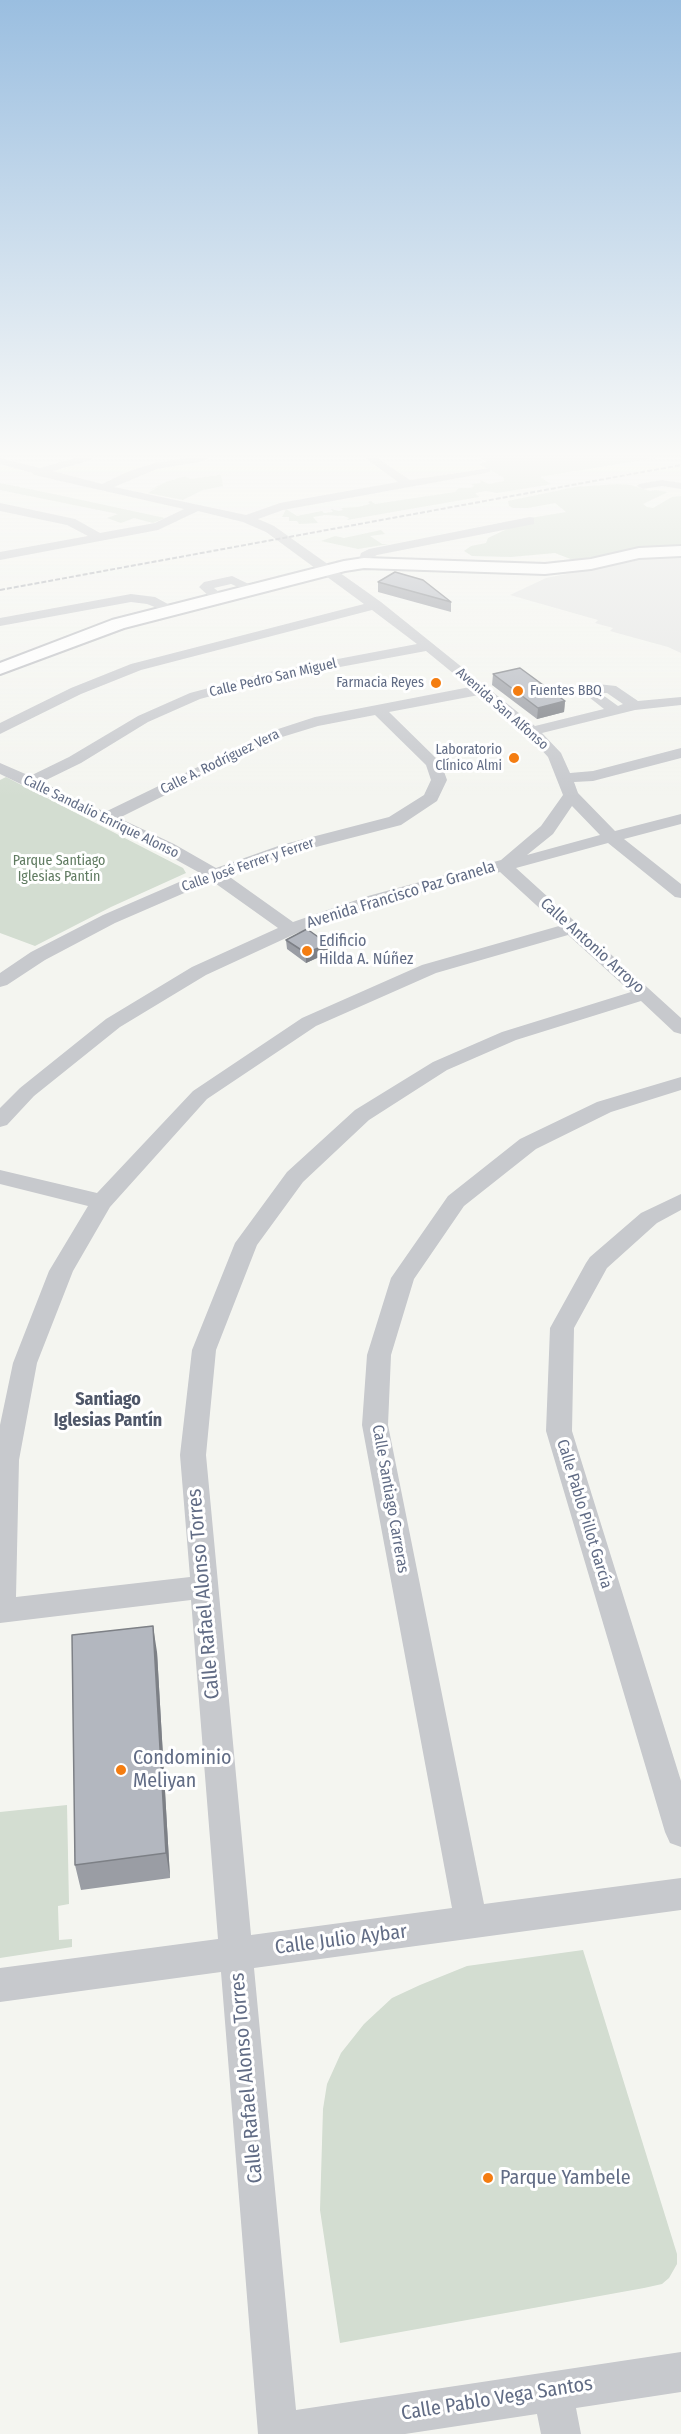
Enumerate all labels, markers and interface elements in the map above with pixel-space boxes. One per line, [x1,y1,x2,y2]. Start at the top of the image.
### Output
street label: Calle Pedro San Miguel [208,655,338,701]
street label: Avenida San Alfonso [452,664,552,754]
place label: Farmacia Reyes [336,675,424,691]
marker: Farmacia Reyes [429,676,443,690]
place label: Fuentes BBQ [530,683,602,699]
marker: Fuentes BBQ [511,684,525,698]
street label: Calle A. Rodríguez Vera [158,726,282,798]
place label: Laboratorio Clínico Almi [435,742,502,774]
marker: Laboratorio Clínico Almi [507,751,521,765]
street label: Calle Sandalio Enrique Alonso [21,772,181,862]
street label: Calle José Ferrer y Ferrer [180,834,316,896]
park label: Parque Santiago Iglesias Pantín [13,853,105,886]
street label: Avenida Francisco Paz Granela [304,857,498,933]
street label: Calle Antonio Arroyo [536,894,648,998]
place label: Edificio Hilda A. Núñez [319,932,413,970]
marker: Edificio Hilda A. Núñez [300,944,314,958]
district label: Santiago Iglesias Pantín [54,1389,162,1432]
street label: Calle Santiago Carreras [367,1423,413,1575]
street label: Calle Pablo Pillot García [552,1437,616,1591]
street label: Calle Rafael Alonso Torres [183,1488,225,1700]
place label: Condominio Meliyan [133,1746,232,1793]
marker: Condominio Meliyan [114,1763,128,1777]
street label: Calle Julio Aybar [274,1920,408,1960]
street label: Calle Rafael Alonso Torres [226,1972,268,2184]
place label: Parque Yambele [500,2166,631,2190]
marker: Parque Yambele [481,2171,495,2185]
street label: Calle Pablo Vega Santos [400,2372,594,2426]

